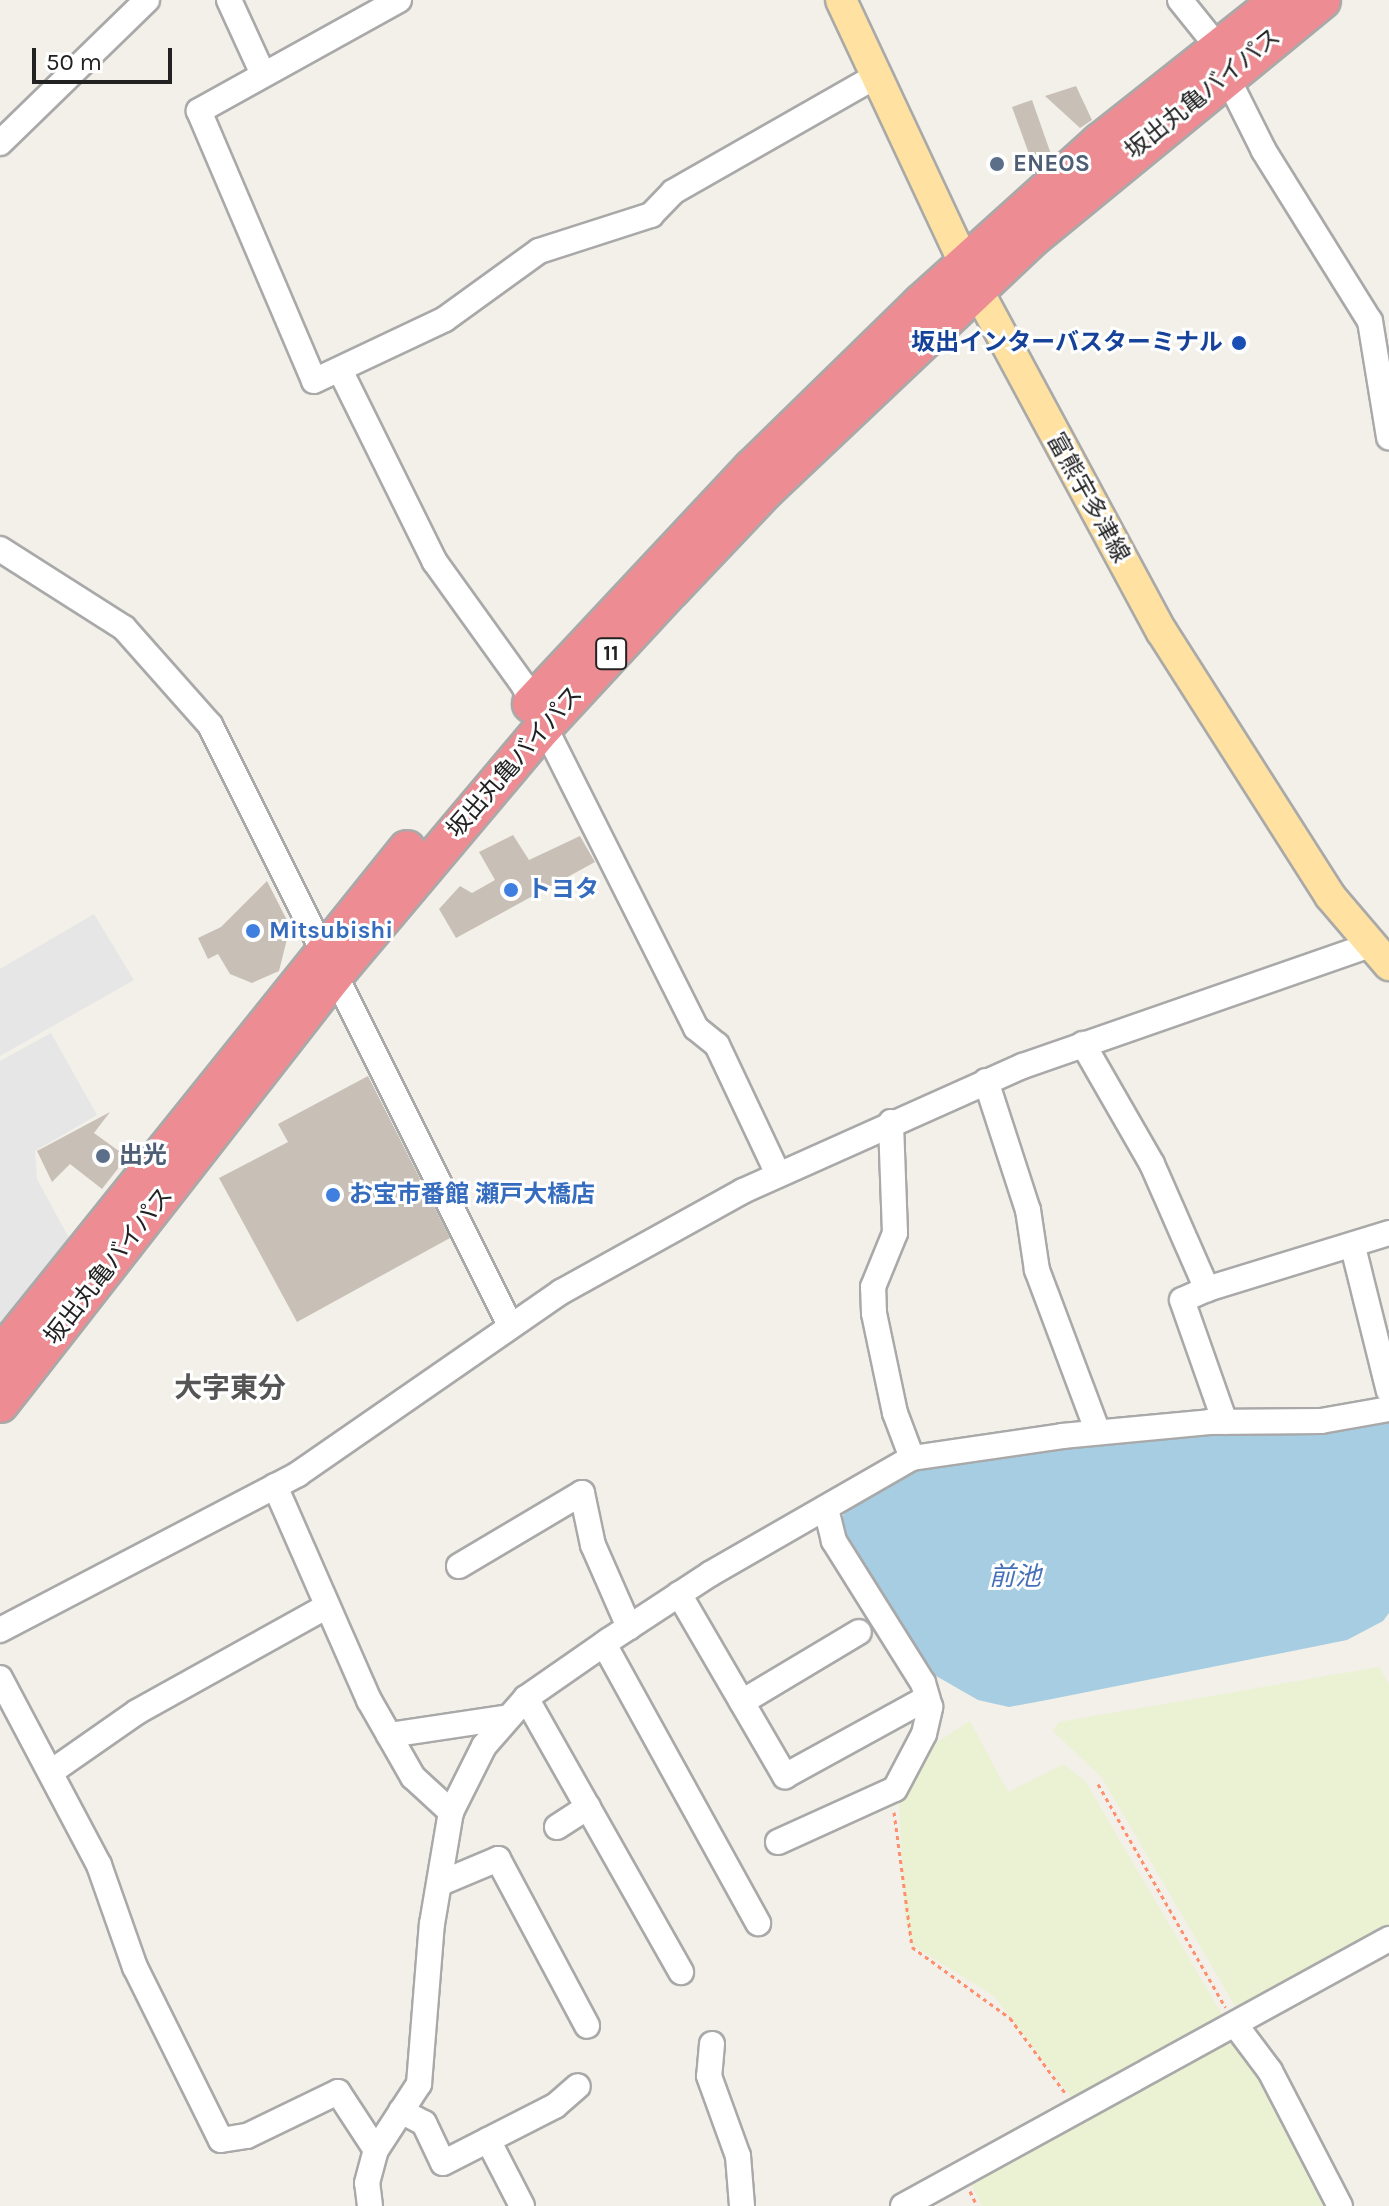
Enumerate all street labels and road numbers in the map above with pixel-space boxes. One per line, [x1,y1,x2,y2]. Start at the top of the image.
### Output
street label: 坂出丸亀バイパス [1119,22,1287,166]
street label: 富熊宇多津線 [1040,428,1136,568]
road number: 11 [595,636,627,672]
street label: 坂出丸亀バイパス [441,680,589,844]
street label: 坂出丸亀バイパス [39,1181,179,1351]

